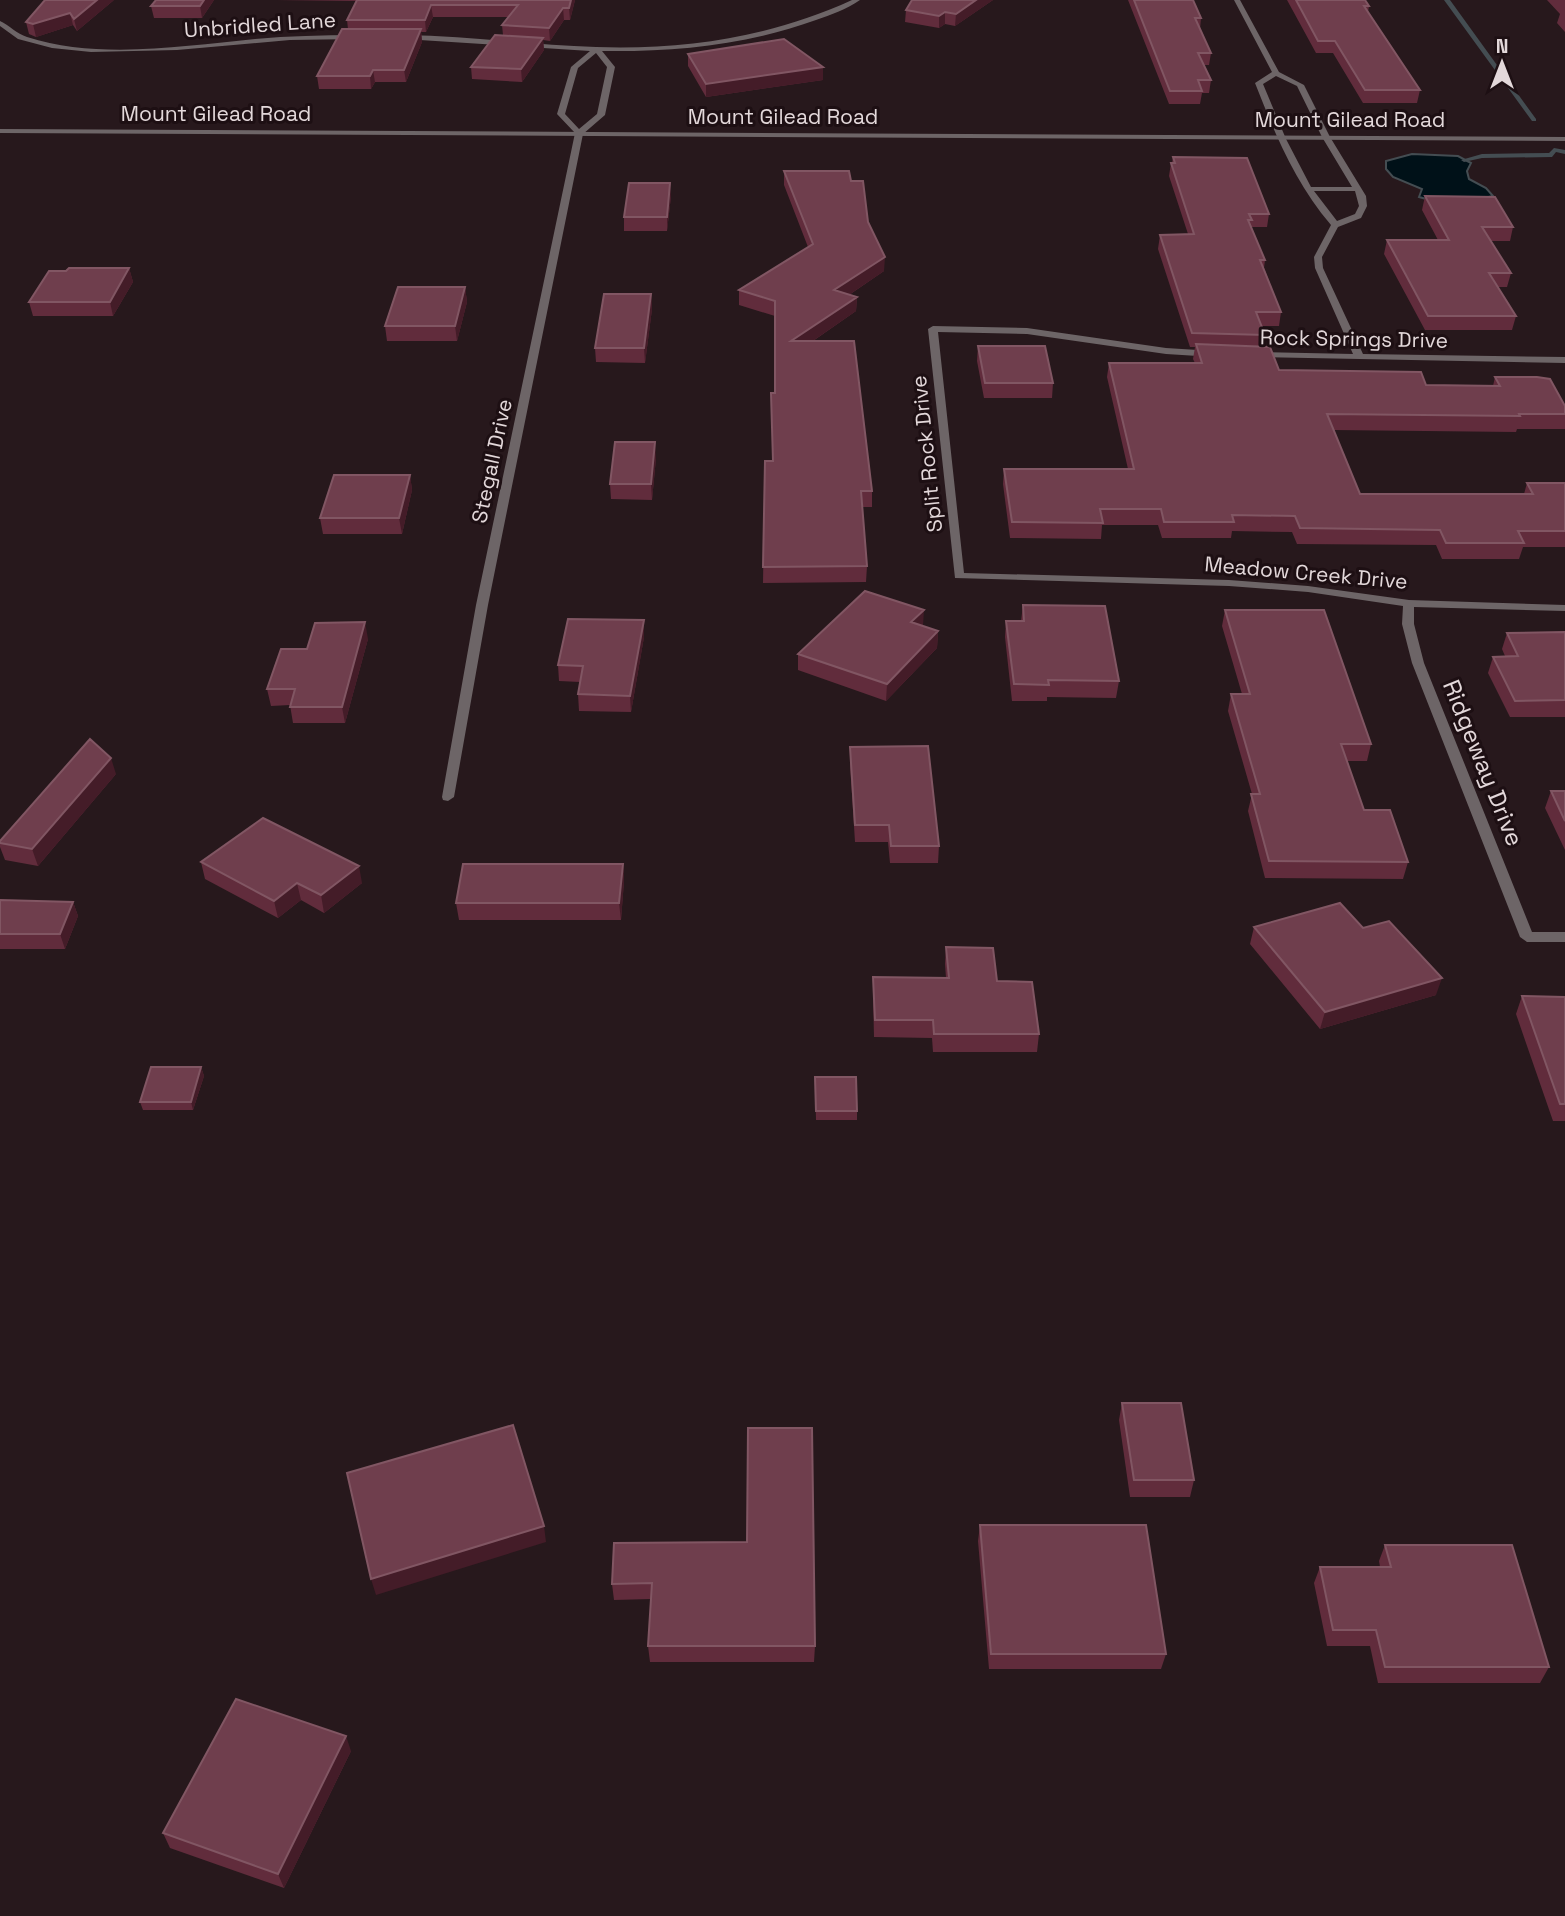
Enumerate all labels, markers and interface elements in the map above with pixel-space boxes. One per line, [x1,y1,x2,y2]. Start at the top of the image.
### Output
street label: Unbridled Lane [183,6,337,43]
north arrow [1467,28,1537,98]
text: N [1496,34,1508,59]
street label: Mount Gilead Road [121,100,311,127]
street label: Mount Gilead Road [688,103,878,130]
street label: Mount Gilead Road [1255,106,1445,133]
street label: Rock Springs Drive [1260,323,1448,354]
street label: Split Rock Drive [905,374,948,534]
street label: Stegall Drive [465,396,518,525]
street label: Meadow Creek Drive [1203,550,1409,595]
street label: Ridgeway Drive [1436,675,1531,851]

